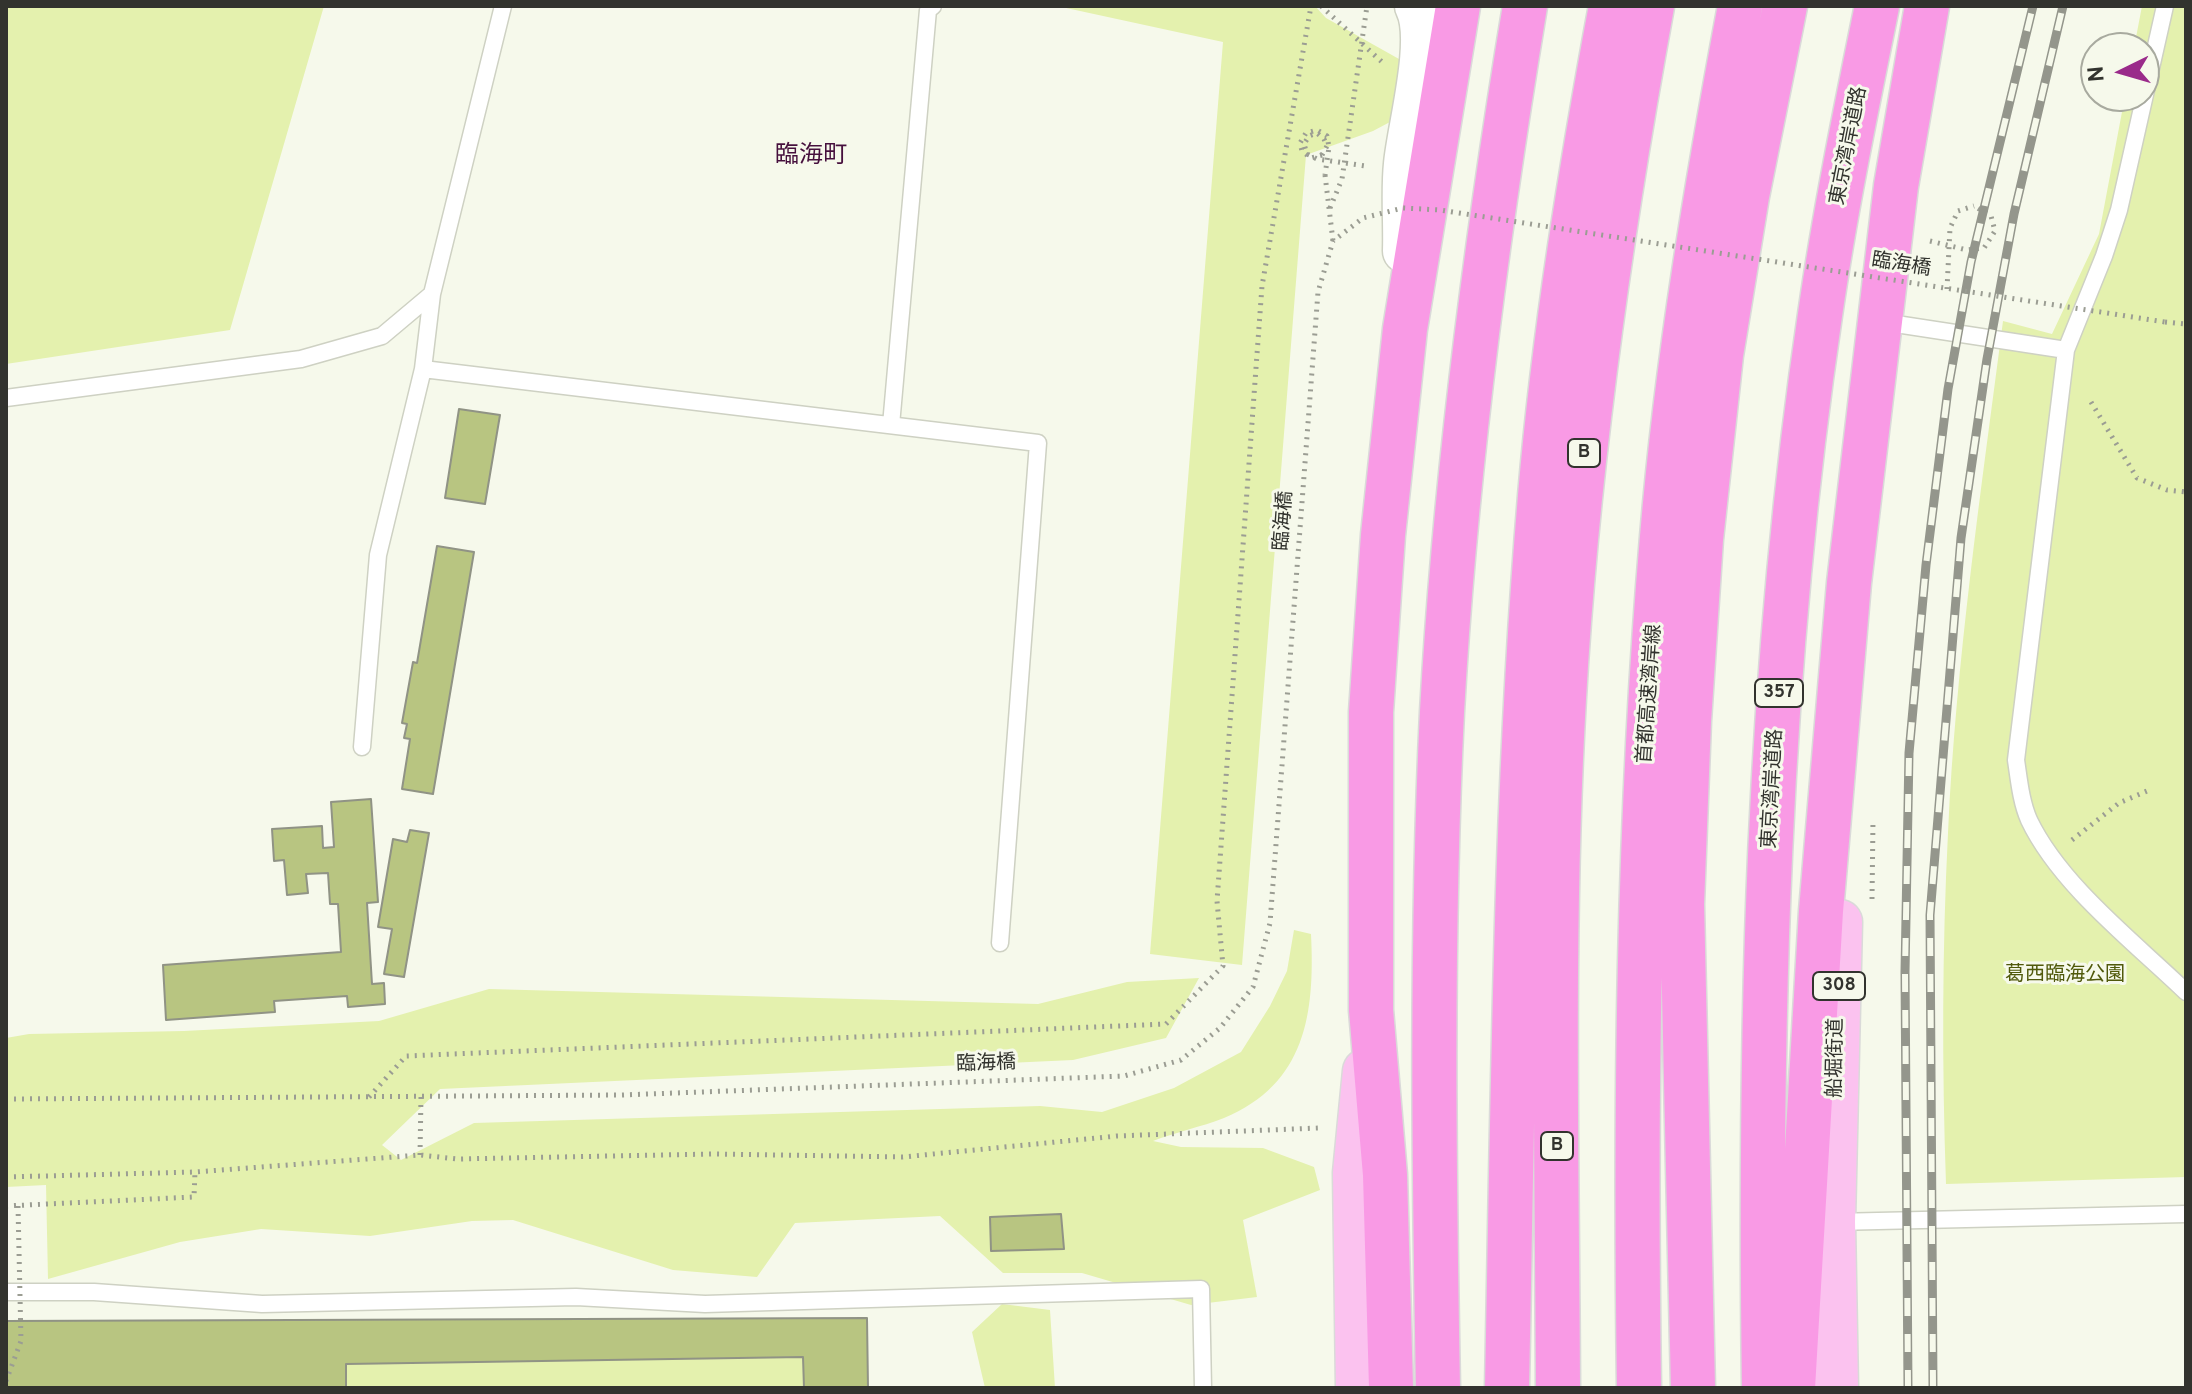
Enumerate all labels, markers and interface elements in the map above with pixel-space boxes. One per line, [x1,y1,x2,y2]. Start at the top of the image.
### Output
north arrow [2080,32,2160,112]
text: N [2083,65,2112,83]
street label: 東京湾岸道路 [1827,85,1873,207]
district label: 臨海町 [775,143,847,171]
street label: 臨海橋 [1869,249,1933,283]
road number: B [1568,439,1600,467]
street label: 臨海橋 [1271,490,1299,552]
street label: 首都高速湾岸線 [1634,623,1668,765]
road number: 357 [1755,679,1803,707]
street label: 東京湾岸道路 [1759,728,1789,850]
park label: 葛西臨海公園 [2005,964,2125,988]
road number: 308 [1813,972,1865,1000]
street label: 船堀街道 [1824,1018,1850,1098]
street label: 臨海橋 [956,1052,1016,1078]
road number: B [1541,1132,1573,1160]

